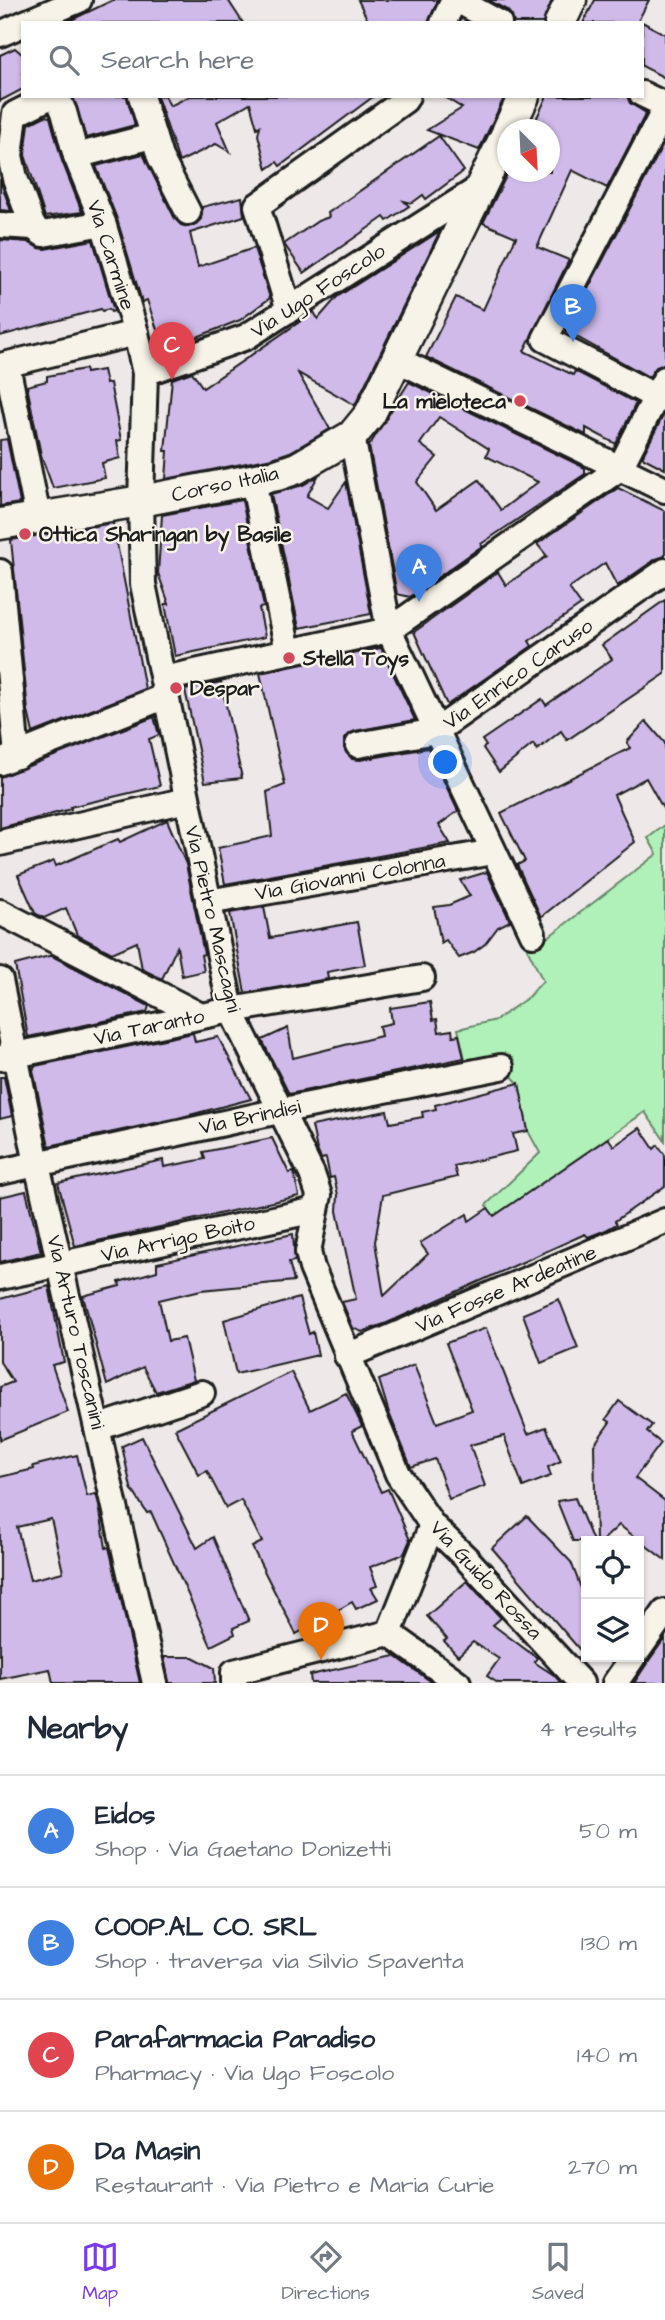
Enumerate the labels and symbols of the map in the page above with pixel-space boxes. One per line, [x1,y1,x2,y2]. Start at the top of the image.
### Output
north arrow [497,119,560,182]
street label: Via Carmine [80,196,142,314]
street label: Via Ugo Foscolo [245,236,392,347]
pin: B [550,284,596,342]
pin: C [149,322,195,380]
place label: La mieloteca [383,387,506,416]
marker: La mieloteca [512,393,528,409]
street label: Corso Italia [169,458,281,509]
place label: Ottica Sharingan by Basile [39,520,292,552]
marker: Ottica Sharingan by Basile [17,526,33,542]
pin: A [396,544,442,602]
street label: Via Enrico Caruso [437,611,599,737]
place label: Stella Toys [302,644,409,676]
marker: Stella Toys [281,650,297,666]
place label: Despar [190,674,260,704]
marker: Despar [168,680,184,696]
your location [428,745,462,779]
street label: Via Pietro Mascagni [175,823,249,1016]
street label: Via Giovanni Colonna [253,846,448,908]
street label: Via Taranto [91,1001,207,1053]
street label: Via Brindisi [196,1092,304,1142]
street label: Via Arrigo Boito [98,1209,258,1271]
street label: Via Arturo Toscanini [40,1232,112,1432]
street label: Via Fosse Ardeatine [411,1238,601,1340]
street label: Via Guido Rossa [423,1514,549,1646]
pin: D [298,1602,344,1660]

